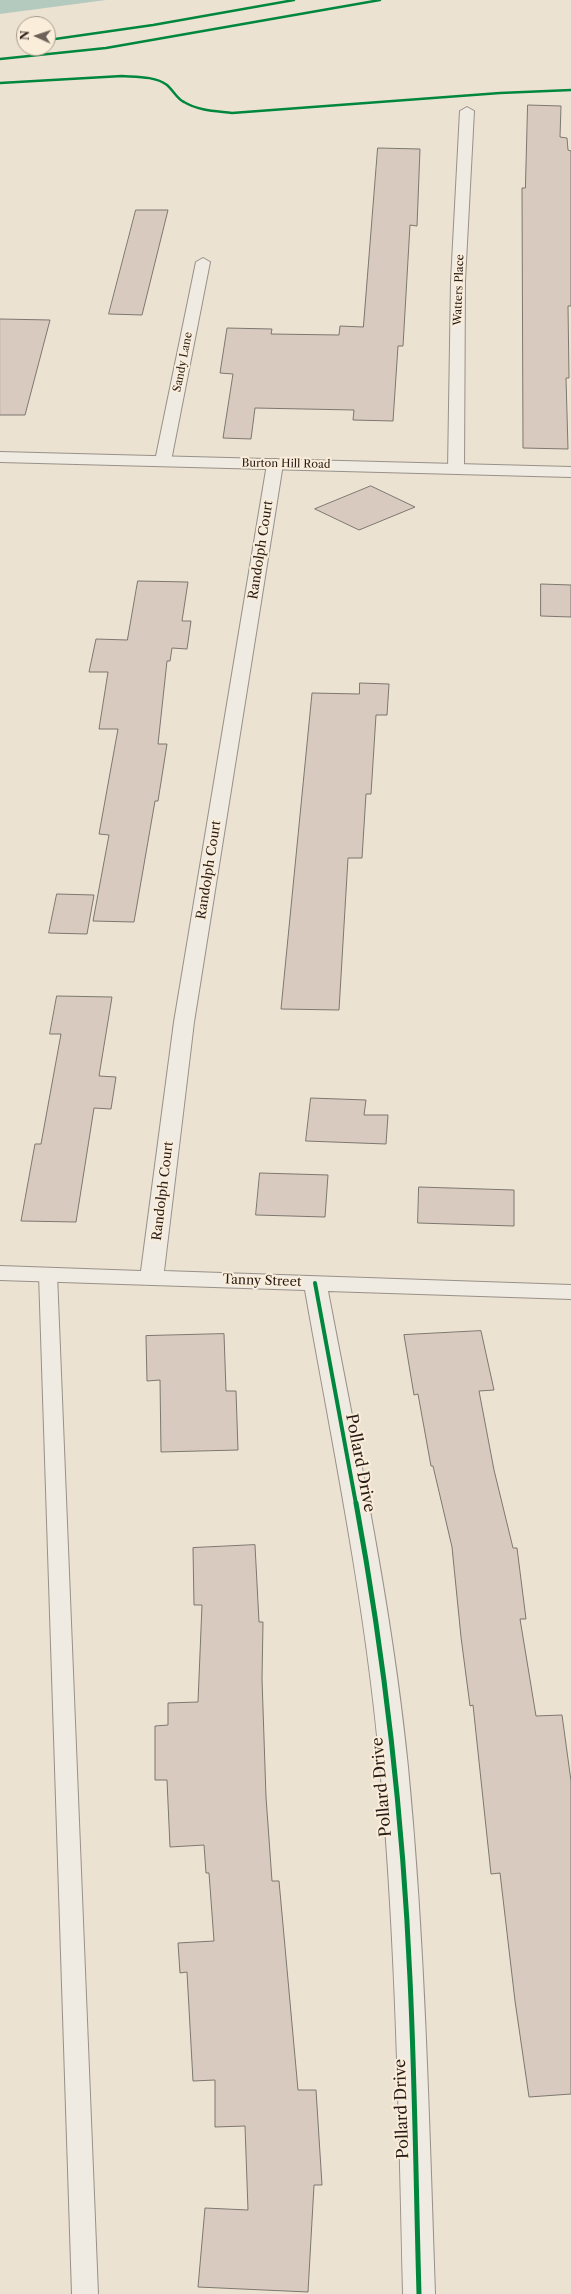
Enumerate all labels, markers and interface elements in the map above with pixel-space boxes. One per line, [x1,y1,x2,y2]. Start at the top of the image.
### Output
north arrow [16,16,56,56]
text: N [18,30,32,41]
street label: Watters Place [451,254,467,326]
street label: Sandy Lane [171,331,195,393]
street label: Burton Hill Road [241,457,331,471]
street label: Randolph Court [245,499,277,601]
street label: Randolph Court [193,819,225,921]
street label: Randolph Court [149,1140,177,1242]
street label: Tanny Street [222,1272,302,1290]
street label: Pollard Drive [341,1412,379,1514]
street label: Pollard Drive [368,1736,396,1838]
street label: Pollard Drive [391,2059,413,2159]

